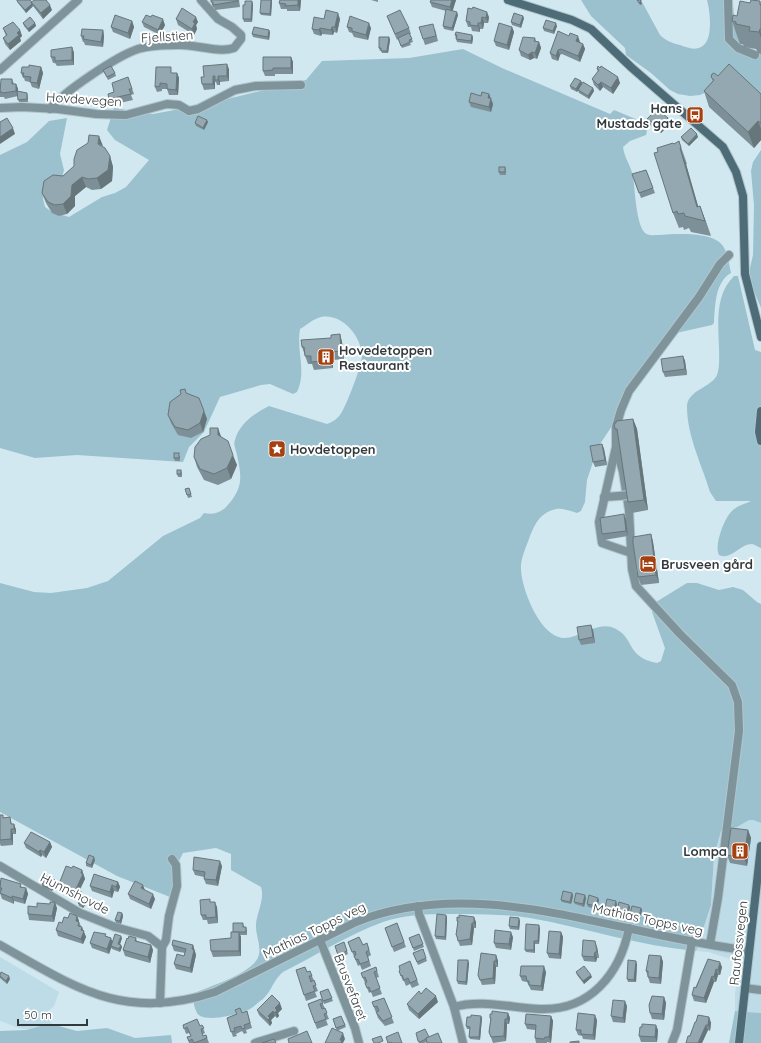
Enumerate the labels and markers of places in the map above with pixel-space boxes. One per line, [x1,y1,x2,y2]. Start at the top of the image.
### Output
place label: Hans Mustads gate [597,100,682,131]
bus stop icon: Hans Mustads gate [685,105,705,125]
place label: Hovedetoppen Restaurant [339,342,432,373]
building icon: Hovedetoppen Restaurant [316,347,336,367]
place icon: Hovdetoppen [267,439,287,459]
place label: Hovdetoppen [290,441,376,457]
hotel icon: Brusveen gård [638,554,658,574]
place label: Brusveen gård [661,556,753,572]
building icon: Lompa [730,841,750,861]
place label: Lompa [683,843,727,859]

